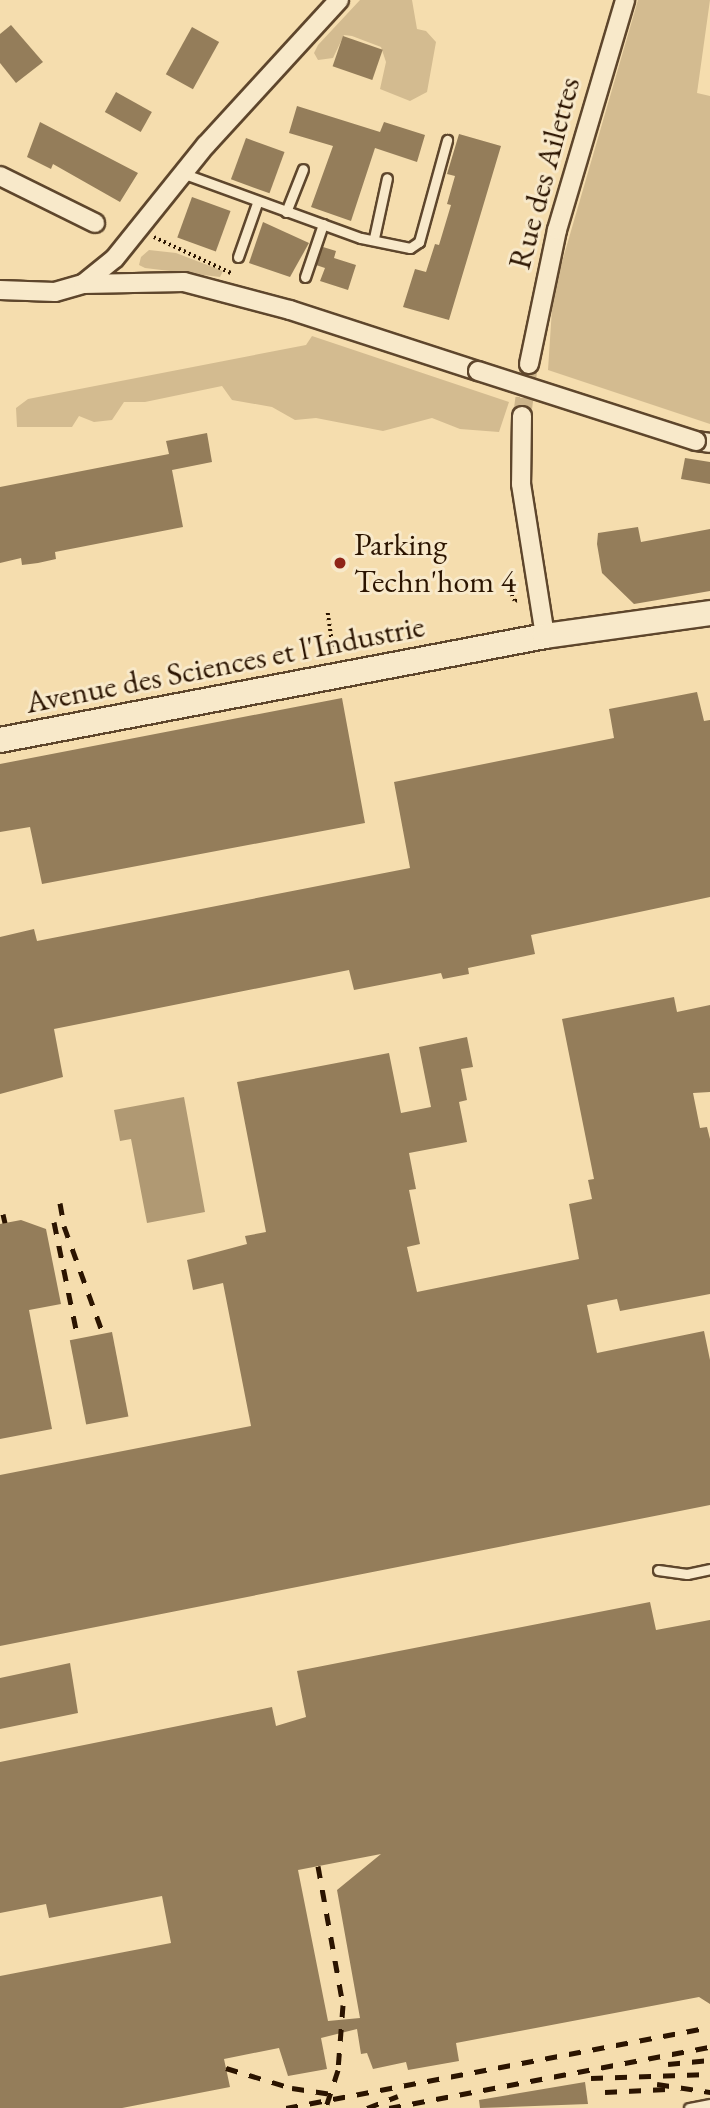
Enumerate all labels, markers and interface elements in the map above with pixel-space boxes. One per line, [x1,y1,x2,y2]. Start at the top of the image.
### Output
street label: Rue des Ailettes [500,73,588,273]
place label: Parking Techn'hom 4 [354,526,516,601]
marker: Parking Techn'hom 4 [332,555,348,571]
street label: Avenue des Sciences et l'Industrie [22,606,428,722]

